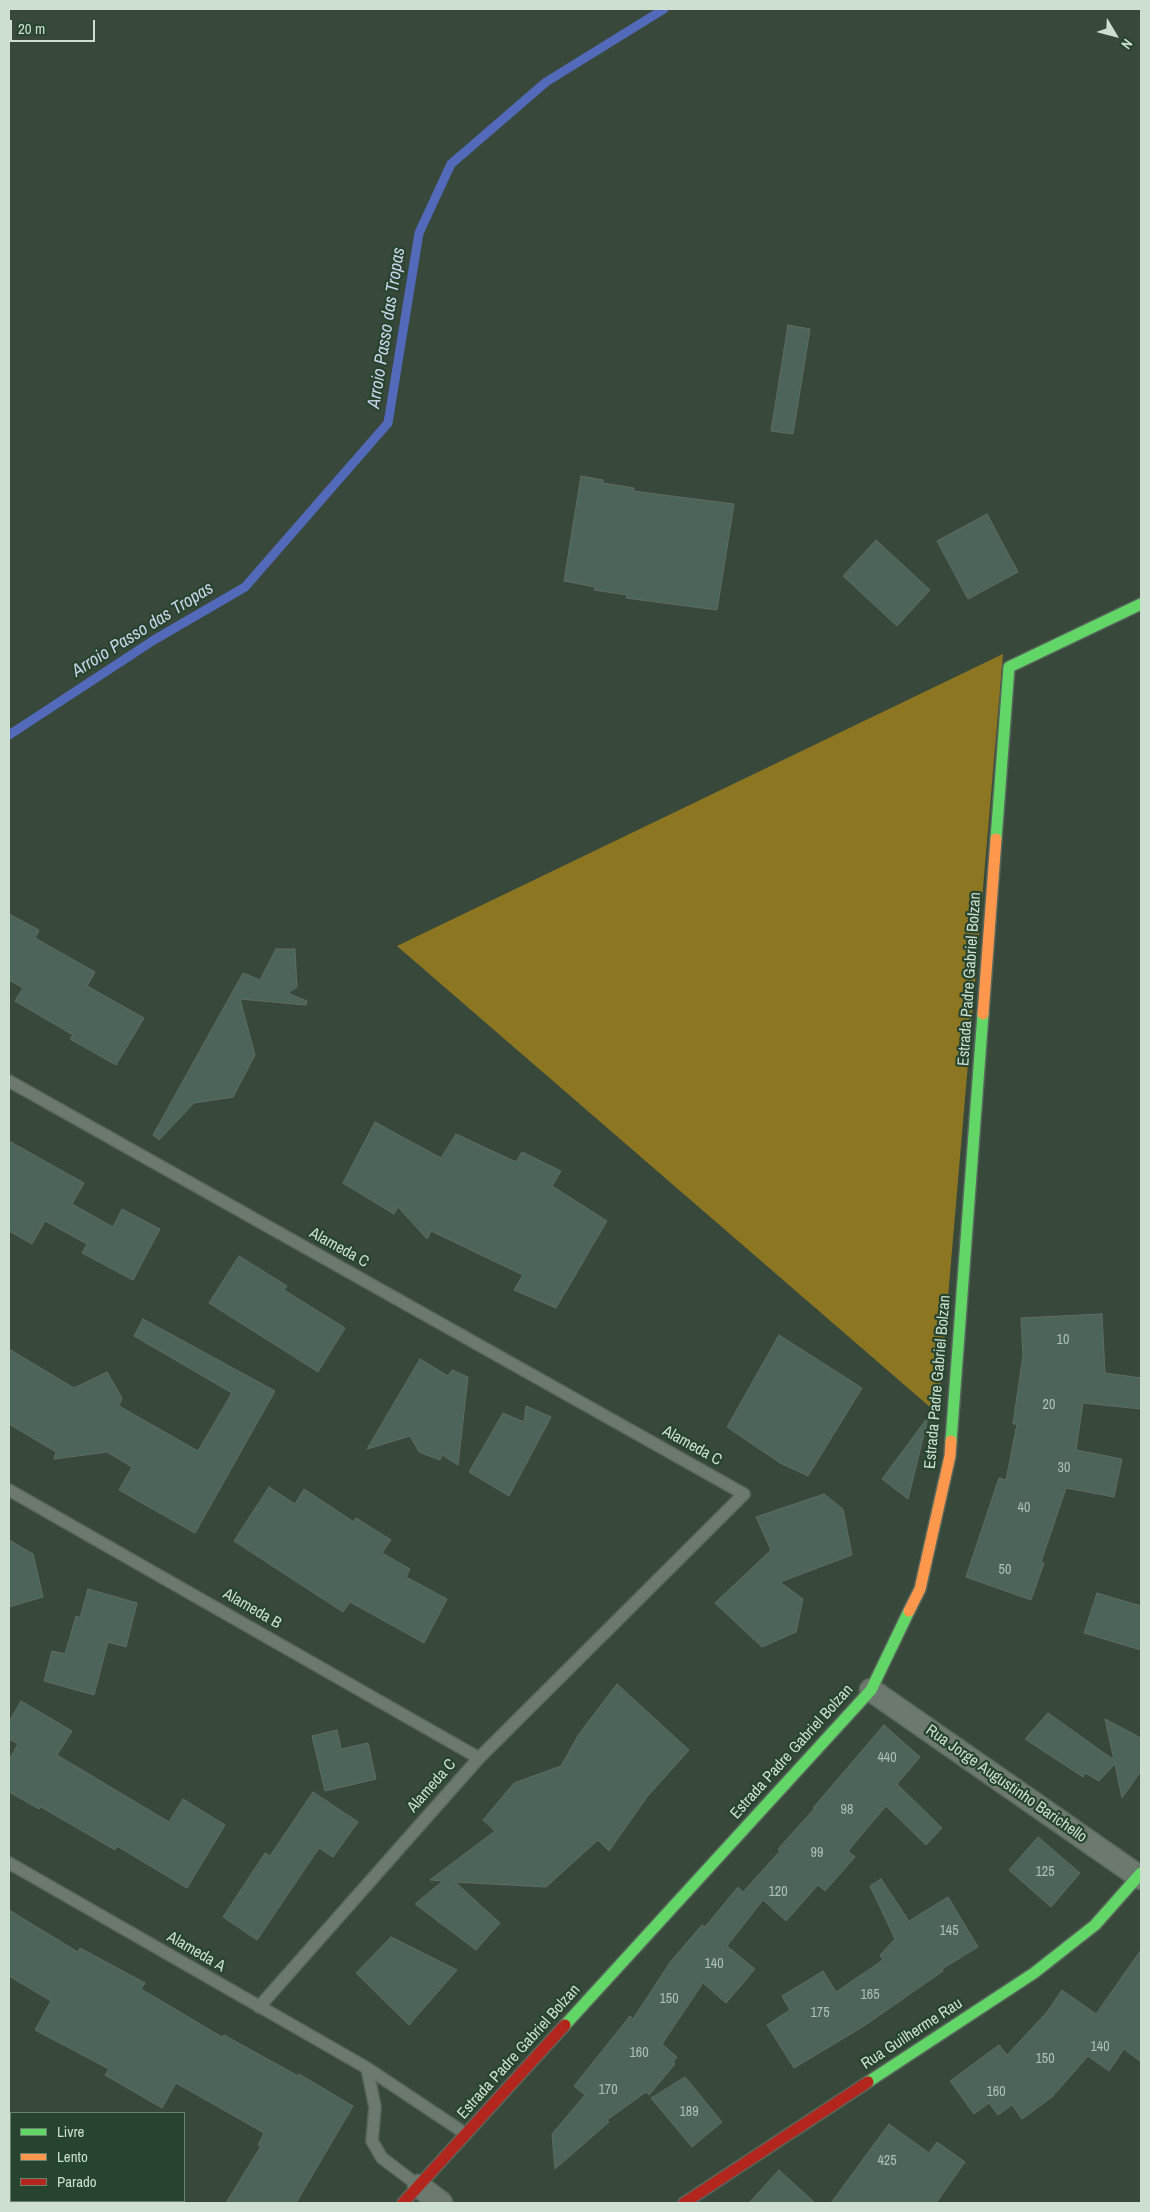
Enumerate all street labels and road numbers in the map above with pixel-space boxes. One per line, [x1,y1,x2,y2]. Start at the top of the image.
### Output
street label: Estrada Padre Gabriel Bolzan [954,891,986,1067]
street label: Alameda C [306,1224,372,1272]
street label: Estrada Padre Gabriel Bolzan [921,1294,955,1470]
street label: Alameda C [659,1422,725,1470]
street label: Alameda B [219,1585,285,1633]
street label: Estrada Padre Gabriel Bolzan [727,1681,857,1823]
street label: Rua Jorge Augustinho Barichello [922,1721,1090,1847]
street label: Alameda C [403,1755,461,1817]
street label: Alameda A [163,1928,229,1976]
street label: Estrada Padre Gabriel Bolzan [454,1981,584,2123]
street label: Rua Guilherme Rau [858,1994,966,2074]

